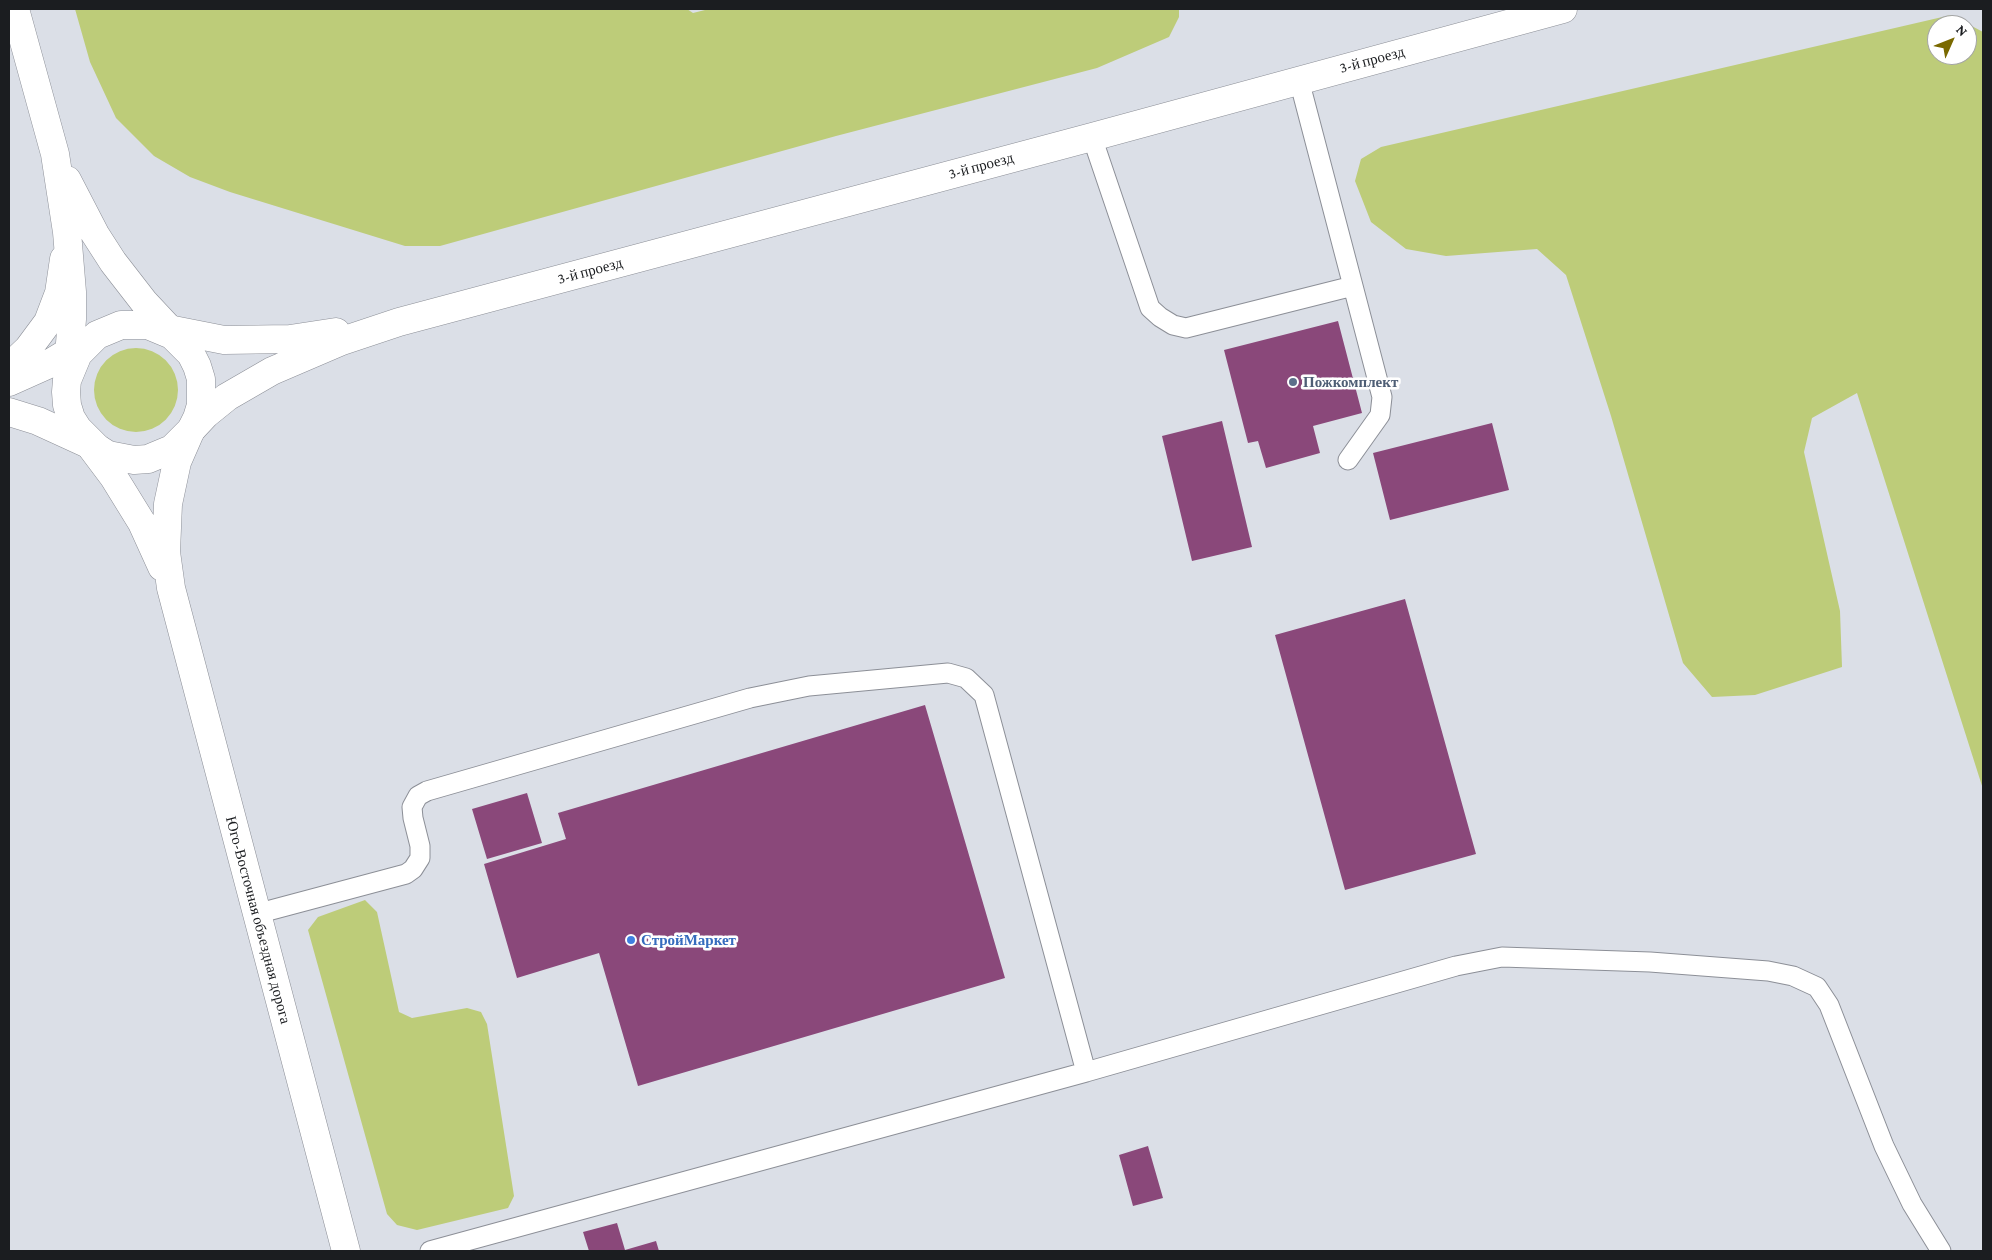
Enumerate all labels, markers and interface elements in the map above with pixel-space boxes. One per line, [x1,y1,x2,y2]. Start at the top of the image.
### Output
north arrow [1927,15,1977,65]
text: N [1953,21,1971,39]
street label: 3-й проезд [1337,43,1407,77]
street label: 3-й проезд [946,149,1016,183]
street label: 3-й проезд [555,254,625,288]
place label: Пожкомплект [1303,373,1398,391]
marker: Пожкомплект [1287,376,1299,388]
street label: Юго-Восточная объездная дорога [222,814,294,1026]
place label: СтройМаркет [641,931,736,949]
marker: СтройМаркет [625,934,637,946]

